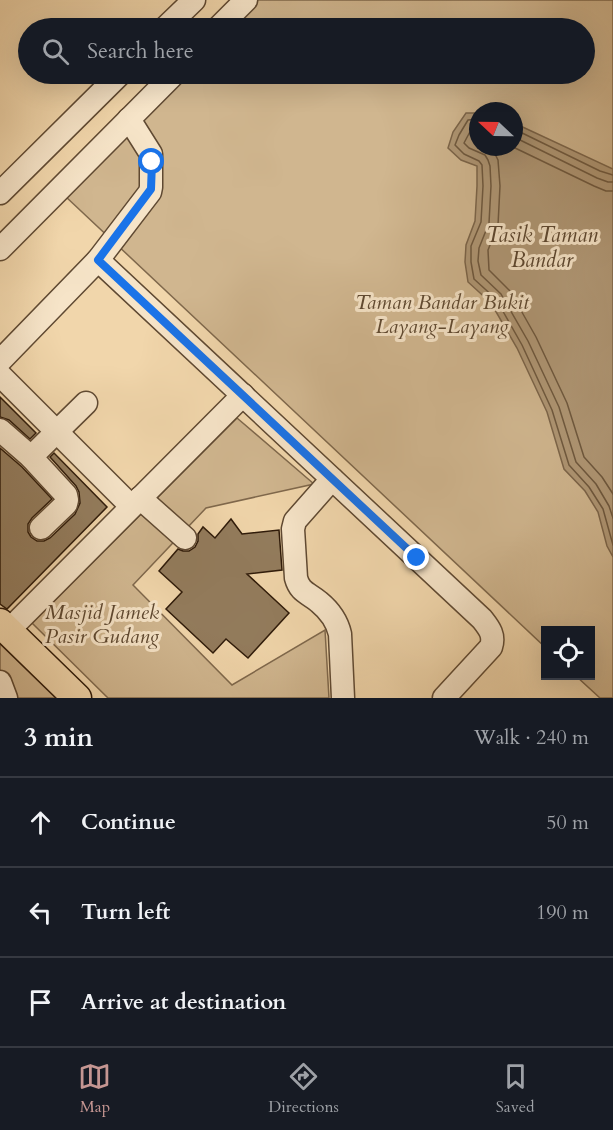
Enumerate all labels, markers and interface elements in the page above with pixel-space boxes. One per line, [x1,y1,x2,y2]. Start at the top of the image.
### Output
search box [18,18,595,84]
icon: search [39,35,72,68]
text: Search here [87,36,194,66]
north arrow [469,102,523,156]
route start [138,148,164,174]
water label: Tasik Taman Bandar [486,220,598,275]
park label: Taman Bandar Bukit Layang-Layang [355,288,530,341]
route end [403,544,429,570]
park label: Masjid Jamek Pasir Gudang [45,598,160,651]
map controls [541,626,595,680]
button: locate [541,626,595,680]
text: 3 min [24,720,93,755]
text: Walk · 240 m [474,724,589,751]
icon: ahead [24,806,57,839]
text: Continue [81,807,176,837]
text: 50 m [546,809,589,836]
icon: left [24,896,57,929]
text: Turn left [81,897,170,927]
text: 190 m [536,899,589,926]
icon: arrive [24,986,57,1019]
text: Arrive at destination [81,987,286,1017]
tab: Map [78,1060,111,1118]
tab: Directions [268,1060,339,1118]
tab: Saved [496,1060,535,1118]

